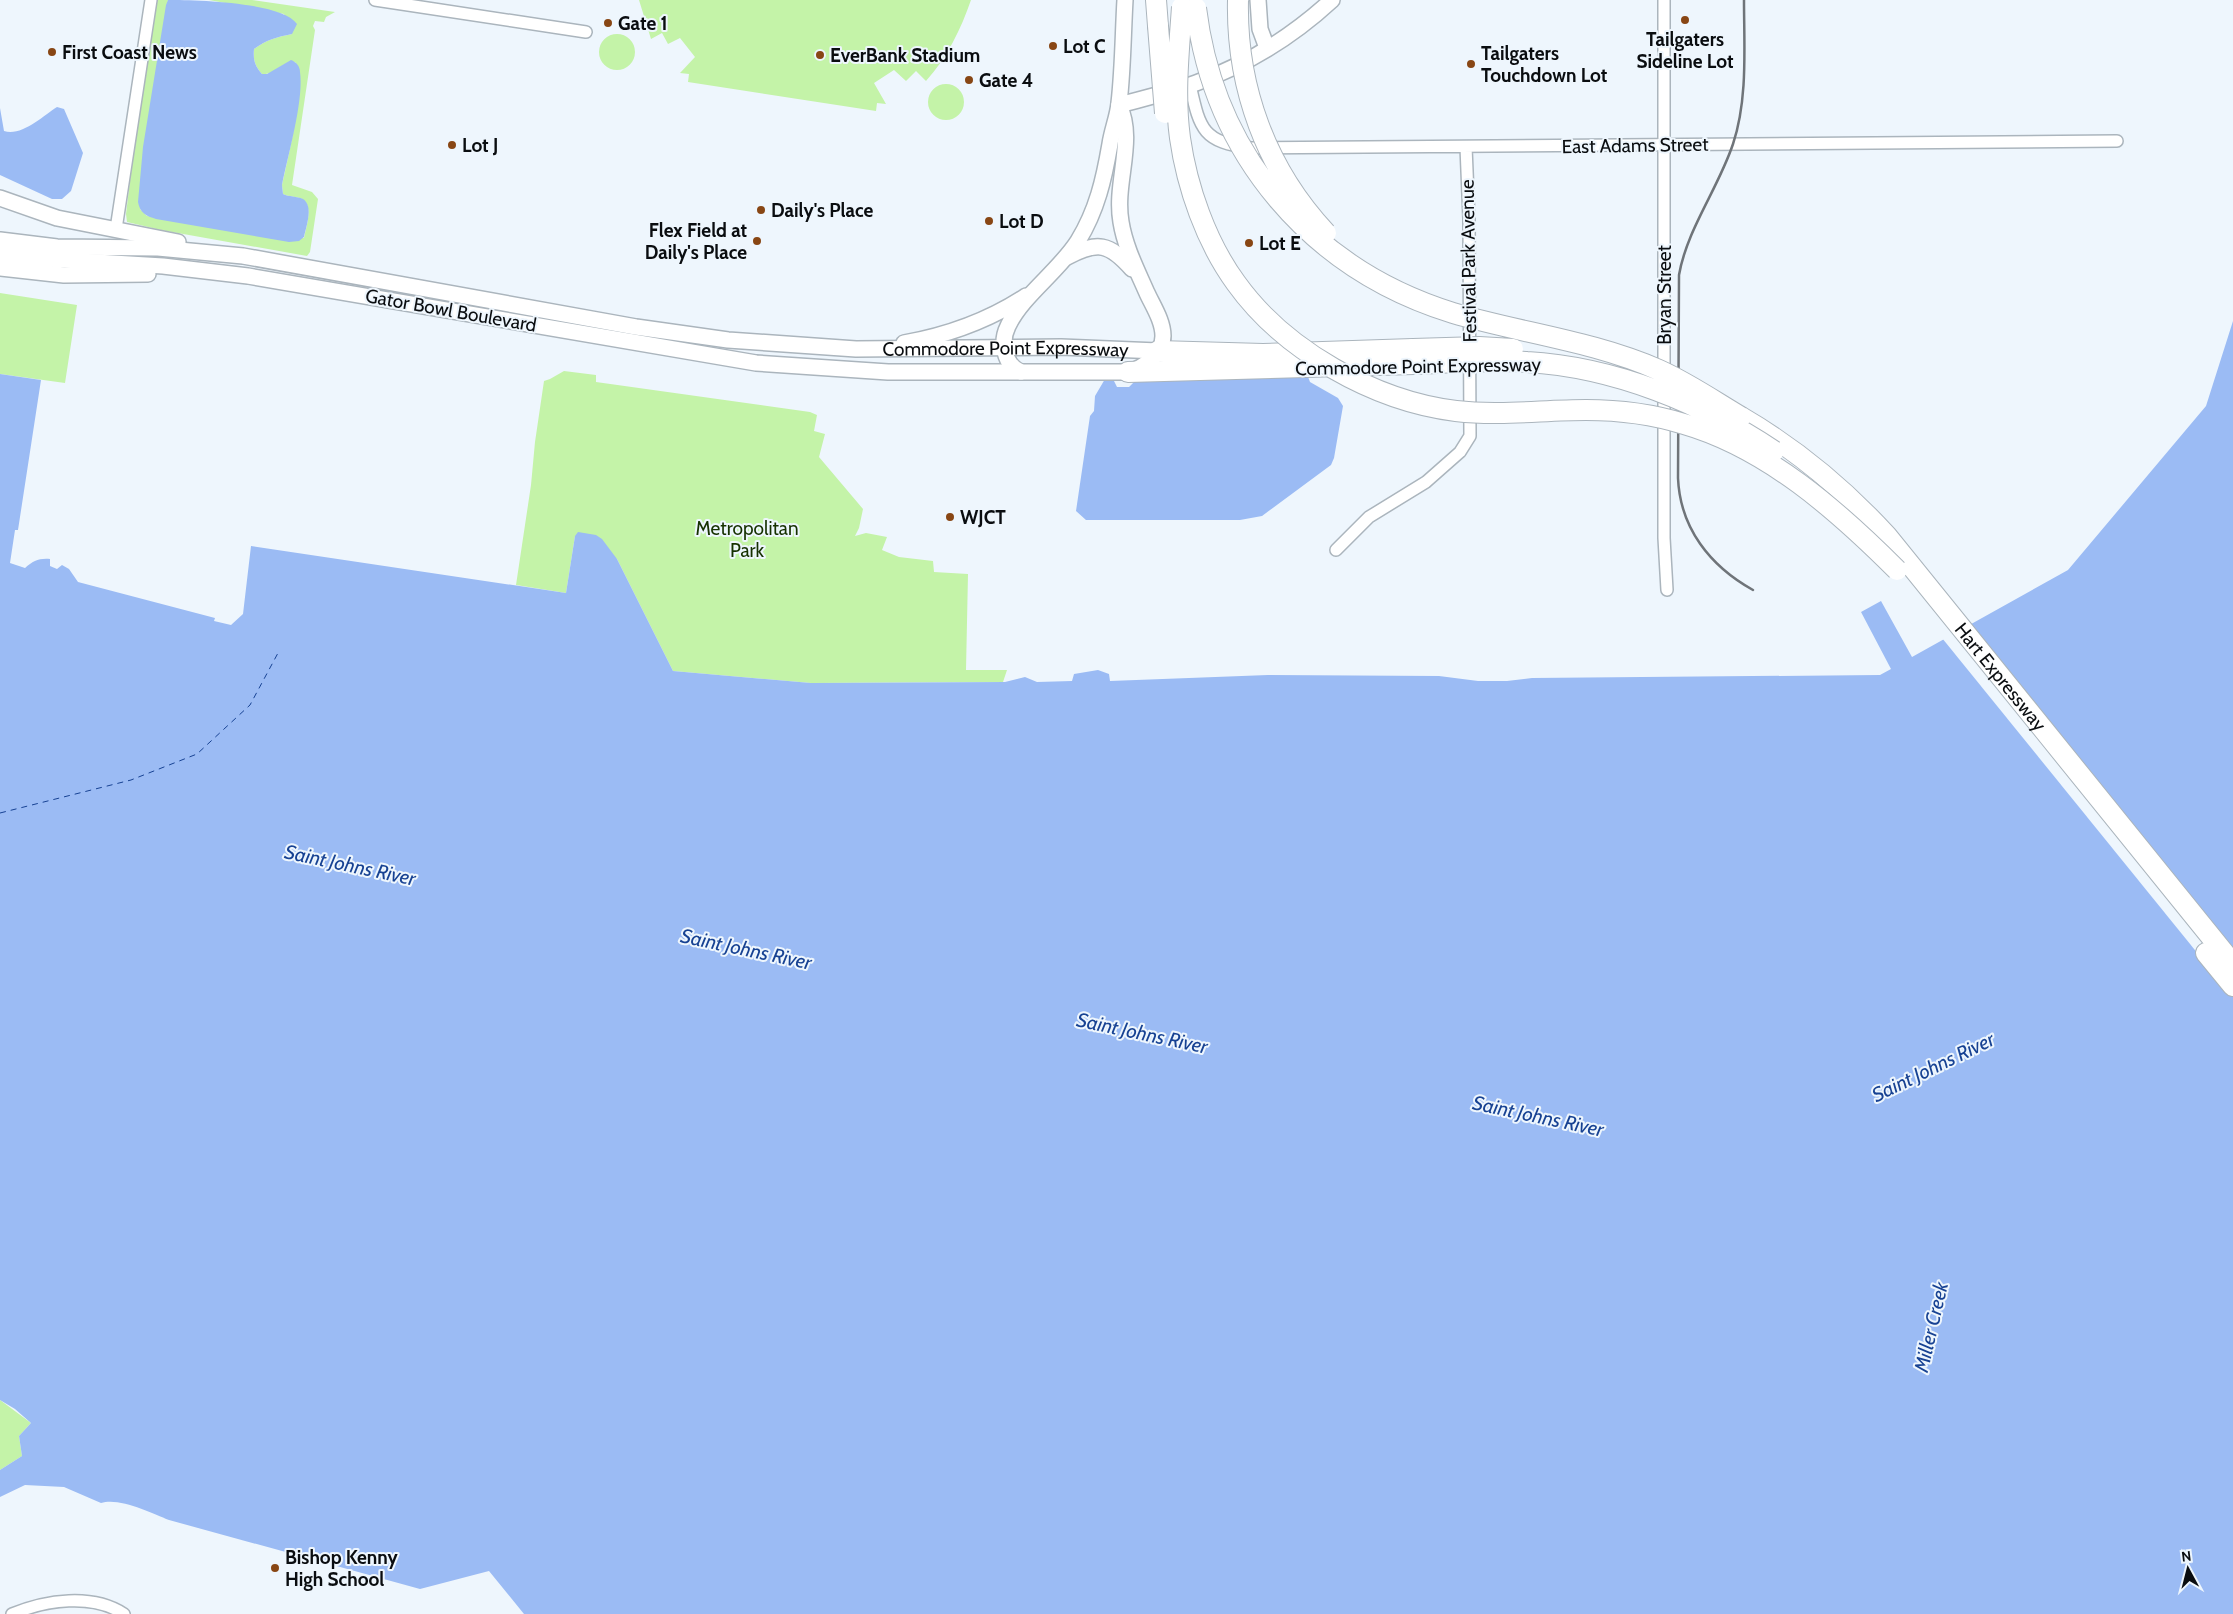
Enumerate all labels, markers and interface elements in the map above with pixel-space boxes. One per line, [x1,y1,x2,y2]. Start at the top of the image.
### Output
place label: Gate 1 [618,12,668,35]
marker: Tailgaters Sideline Lot [1679,14,1691,26]
marker: Gate 1 [602,17,614,29]
place label: Tailgaters Sideline Lot [1637,28,1734,73]
place label: Lot C [1063,35,1105,58]
marker: Lot C [1047,40,1059,52]
place label: First Coast News [62,41,197,64]
place label: Tailgaters Touchdown Lot [1481,42,1608,87]
place label: EverBank Stadium [830,44,980,67]
marker: First Coast News [46,46,58,58]
marker: EverBank Stadium [814,49,826,61]
marker: Tailgaters Touchdown Lot [1465,58,1477,70]
place label: Gate 4 [979,69,1033,92]
marker: Gate 4 [963,74,975,86]
street label: East Adams Street [1561,133,1709,158]
place label: Lot J [462,134,498,157]
marker: Lot J [446,139,458,151]
street label: Festival Park Avenue [1456,179,1481,343]
place label: Daily's Place [771,199,873,222]
marker: Daily's Place [755,204,767,216]
place label: Lot D [999,210,1044,233]
marker: Lot D [983,215,995,227]
place label: Flex Field at Daily's Place [645,219,747,264]
place label: Lot E [1259,232,1301,255]
marker: Flex Field at Daily's Place [751,235,763,247]
marker: Lot E [1243,237,1255,249]
street label: Bryan Street [1653,245,1676,345]
street label: Gator Bowl Boulevard [364,284,538,337]
street label: Commodore Point Expressway [882,336,1129,362]
street label: Commodore Point Expressway [1295,353,1542,380]
place label: WJCT [960,506,1006,529]
marker: WJCT [944,511,956,523]
park label: Metropolitan Park [695,517,799,562]
street label: Hart Expressway [1950,618,2051,736]
water label: Saint Johns River [282,839,418,891]
water label: Saint Johns River [678,923,814,975]
water label: Saint Johns River [1074,1007,1210,1059]
water label: Saint Johns River [1868,1027,1999,1107]
water label: Saint Johns River [1470,1090,1606,1142]
water label: Miller Creek [1909,1278,1953,1375]
north arrow [2163,1544,2213,1594]
place label: Bishop Kenny High School [285,1546,399,1591]
text: N [2180,1547,2192,1566]
marker: Bishop Kenny High School [269,1562,281,1574]

